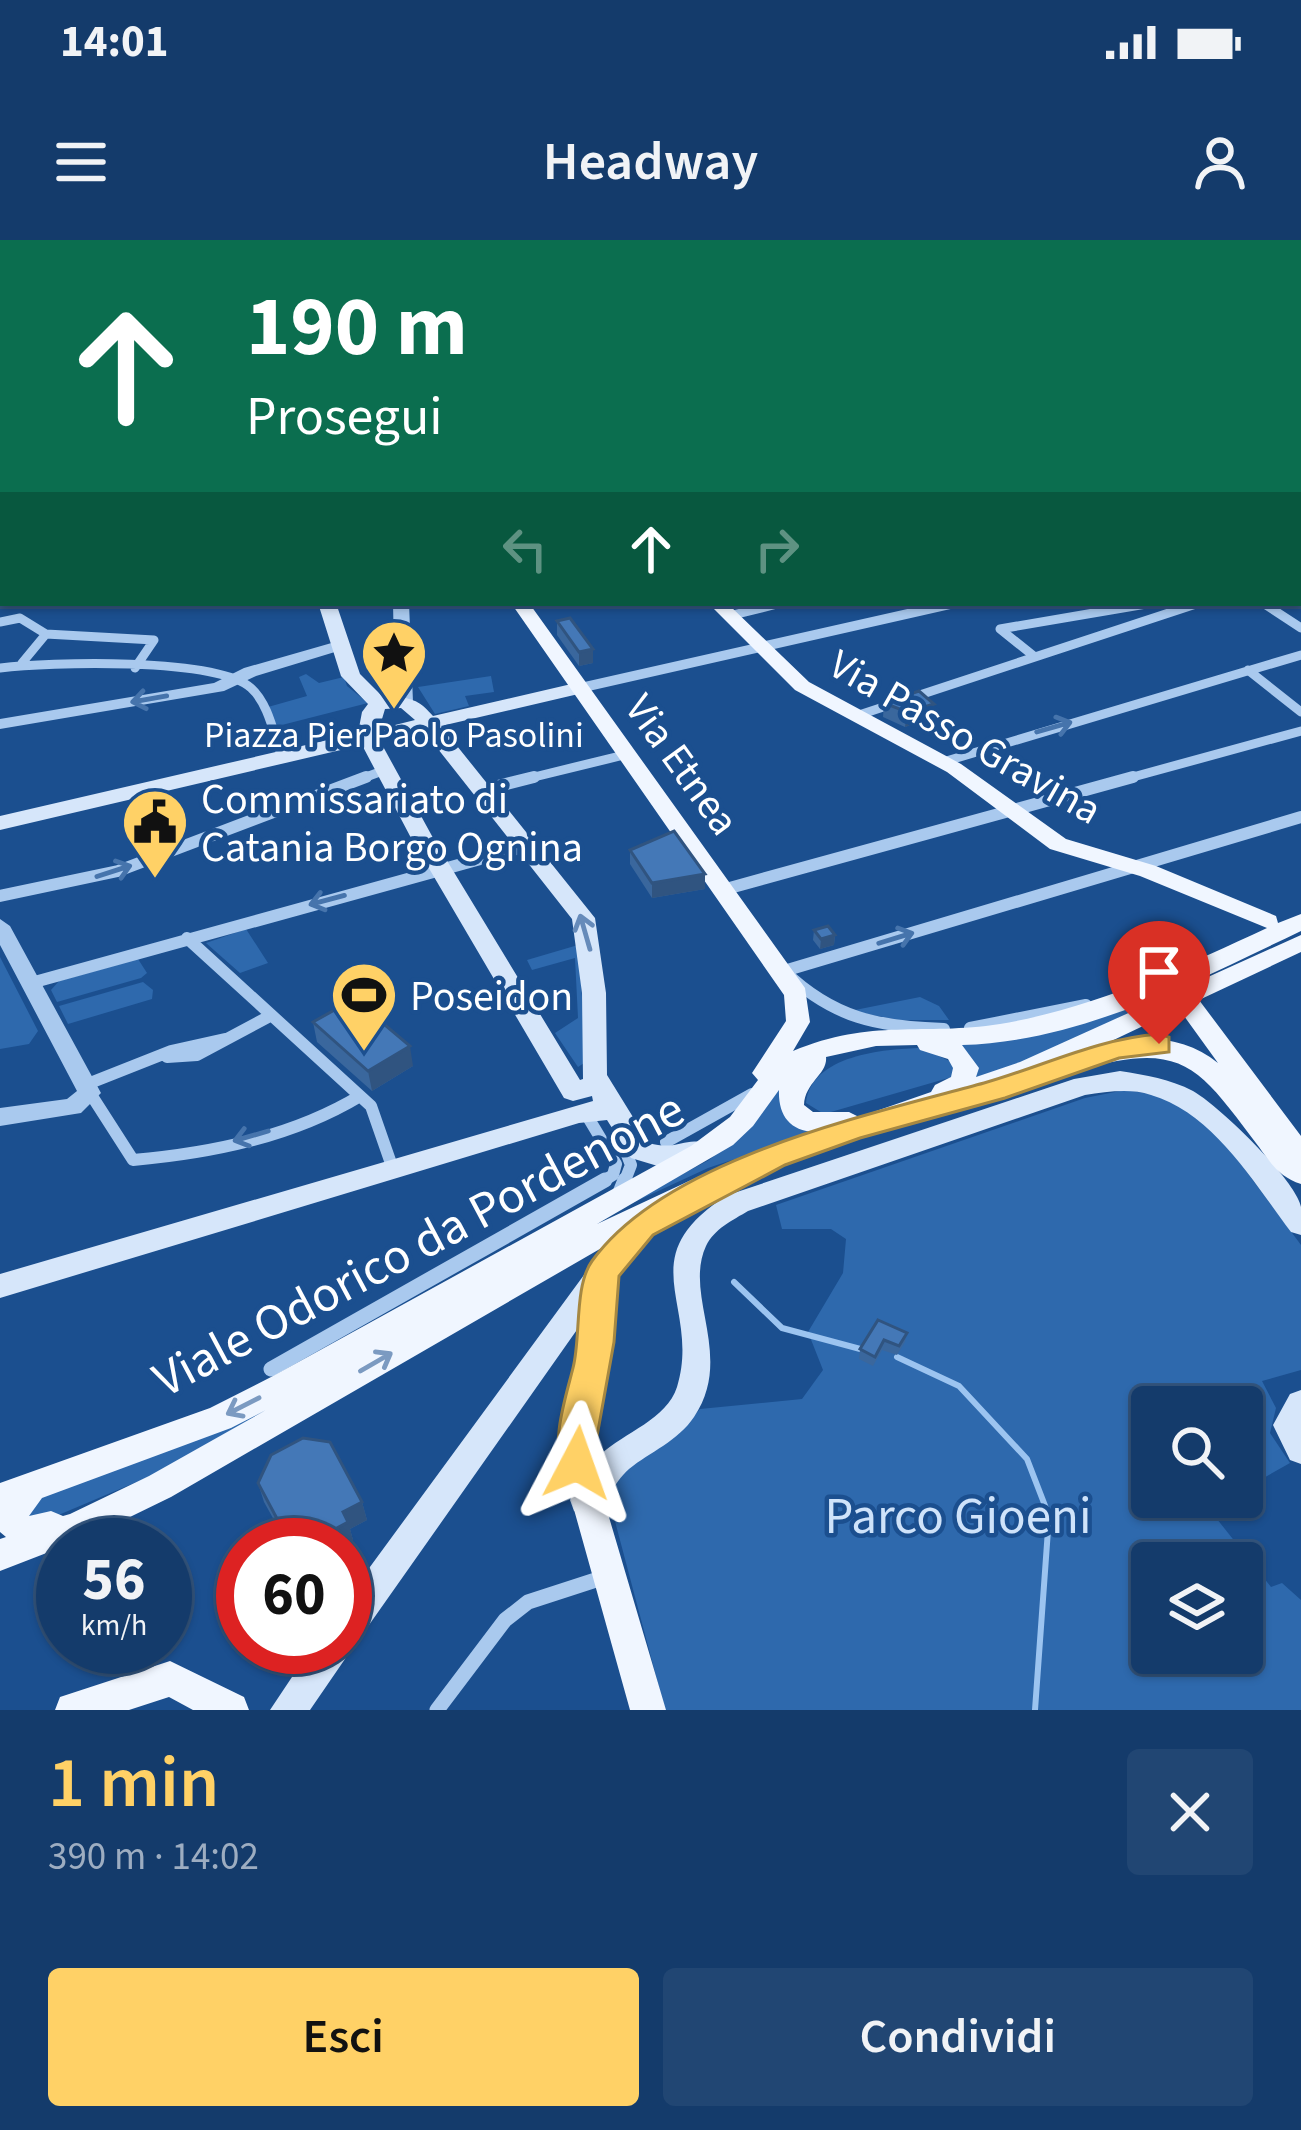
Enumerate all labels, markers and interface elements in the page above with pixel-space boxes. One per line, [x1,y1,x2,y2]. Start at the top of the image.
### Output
text: 14:01 [60,10,169,74]
text: Headway [543,124,758,201]
icon: menu [48,129,114,195]
icon: person [1187,129,1253,195]
text: 190 m [246,268,468,388]
icon: ahead [48,288,204,444]
text: Prosegui [246,379,443,456]
icon: left [492,516,558,582]
icon: ahead [618,516,684,582]
icon: right [744,516,810,582]
place icon: Piazza Pier Paolo Pasolini [359,618,429,712]
street label: Via Passo Gravina [818,635,1112,840]
street label: Via Etnea [610,682,753,848]
one-way arrow [130,689,169,712]
place label: Piazza Pier Paolo Pasolini [204,710,584,761]
one-way arrow [1035,715,1073,737]
place label: Commissariato di Catania Borgo Ognina [201,770,583,878]
public building icon: Commissariato di Catania Borgo Ognina [120,787,190,881]
one-way arrow [94,858,132,880]
one-way arrow [309,890,347,912]
one-way arrow [572,914,594,952]
pin [1108,921,1210,1044]
one-way arrow [876,926,914,948]
icon: arrive [1126,939,1192,1005]
sports icon: Poseidon [329,960,399,1054]
place label: Poseidon [410,967,573,1027]
street label: Viale Odorico da Pordenone [141,1074,697,1416]
one-way arrow [233,1126,271,1148]
one-way arrow [358,1349,393,1373]
map controls [1131,1386,1263,1674]
button: search [1131,1386,1263,1518]
one-way arrow [226,1396,261,1419]
position arrow [514,1400,640,1526]
park label: Parco Gioeni [825,1481,1092,1553]
speed limit sign: 60 [216,1518,372,1674]
text: 56 [82,1538,146,1623]
button: layers [1131,1542,1263,1674]
text: km/h [81,1604,147,1647]
text: 1 min [48,1732,219,1835]
button: close [1127,1749,1253,1875]
text: 390 m · 14:02 [48,1829,259,1885]
button: Esci [48,1968,639,2106]
button: Condividi [663,1968,1253,2106]

